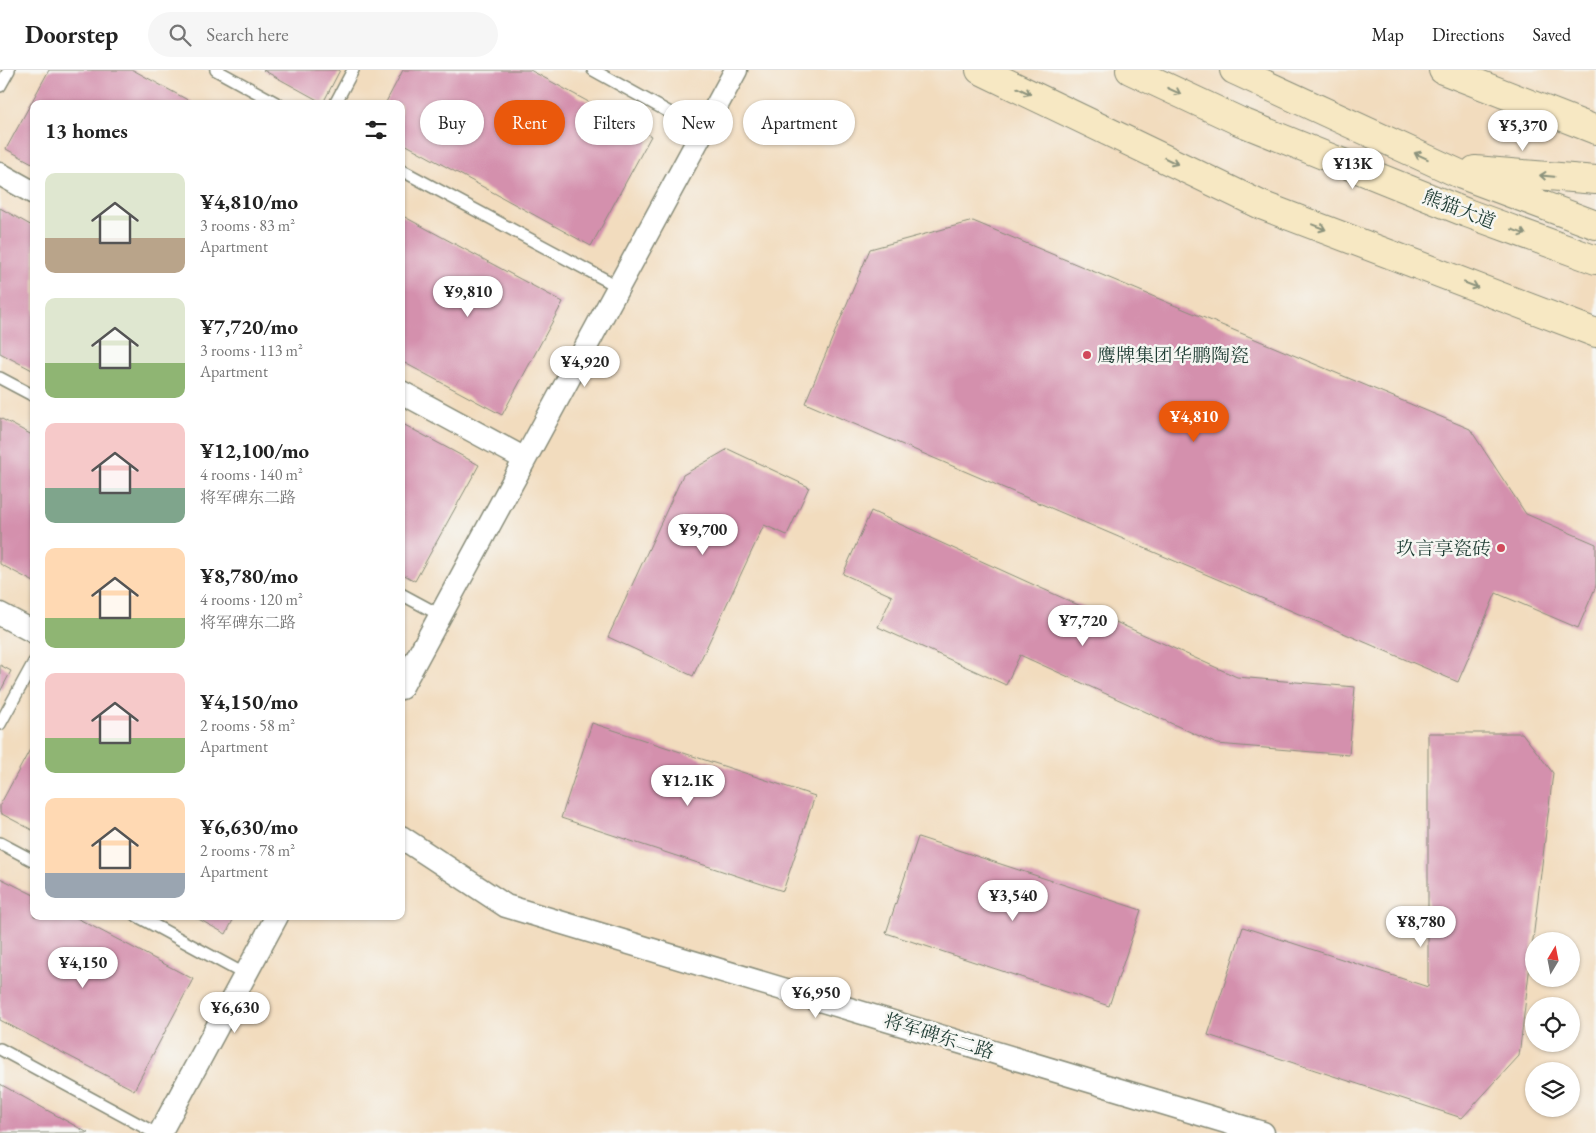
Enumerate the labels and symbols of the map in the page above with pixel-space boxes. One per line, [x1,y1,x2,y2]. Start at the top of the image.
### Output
one-way arrow [1166,86,1181,96]
one-way arrow [1016,87,1031,96]
pin: ¥5,370 [1482,109,1564,152]
pin: ¥13K [1323,148,1383,190]
one-way arrow [1414,150,1429,160]
one-way arrow [1163,157,1178,167]
one-way arrow [1540,171,1556,180]
street label: 熊猫大道 [1419,184,1499,234]
one-way arrow [1311,223,1326,232]
one-way arrow [1510,228,1526,237]
pin: ¥9,810 [427,276,509,318]
one-way arrow [1463,281,1478,290]
place label: 鹰牌集团华鹏陶瓷 [1097,343,1249,368]
pin: ¥4,920 [544,346,626,388]
marker: 鹰牌集团华鹏陶瓷 [1081,349,1093,361]
pin: ¥4,810 [1153,400,1235,443]
pin: ¥9,700 [662,514,744,556]
place label: 玖言享瓷砖 [1396,536,1491,561]
marker: 玖言享瓷砖 [1495,542,1507,554]
pin: ¥7,720 [1042,604,1124,647]
pin: ¥12.1K [647,764,729,807]
pin: ¥3,540 [972,880,1054,922]
pin: ¥8,780 [1380,906,1462,948]
north arrow [1525,932,1580,988]
pin: ¥4,150 [42,946,124,989]
pin: ¥6,950 [775,976,857,1019]
pin: ¥6,630 [194,992,276,1034]
street label: 将军碑东二路 [881,1007,997,1065]

